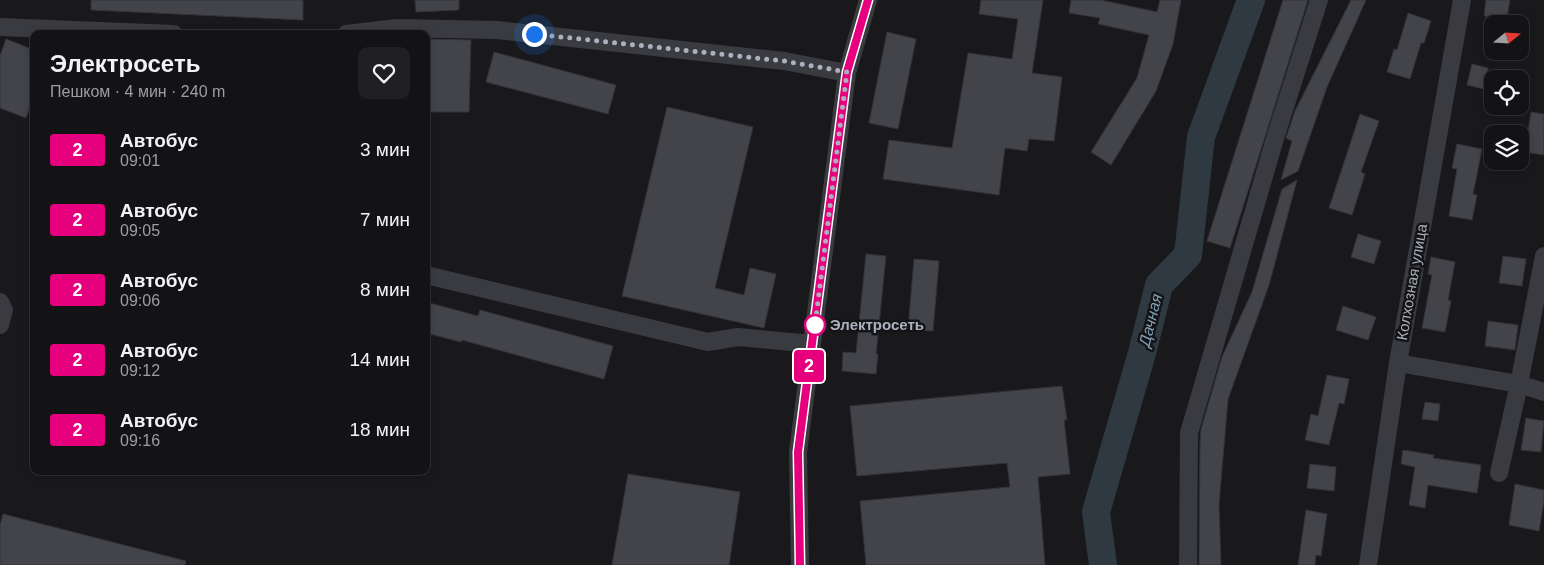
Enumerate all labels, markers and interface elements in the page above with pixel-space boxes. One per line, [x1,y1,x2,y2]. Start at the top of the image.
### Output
north arrow [1484,15,1529,60]
map controls [1484,15,1529,170]
your location [522,22,547,47]
button: heart [358,47,410,99]
text: Электросеть [50,50,200,77]
button: locate [1484,70,1529,115]
text: Пешком · 4 мин · 240 m [50,83,225,100]
button: layers [1484,125,1529,170]
text: Автобус [120,130,198,151]
text: 3 мин [360,139,410,160]
text: 2 [72,140,83,160]
text: 09:01 [120,152,160,169]
text: Автобус [120,200,198,221]
text: 7 мин [360,209,410,230]
text: 2 [72,210,83,230]
text: 09:05 [120,222,160,239]
street label: Колхозная улица [1393,222,1430,342]
text: Автобус [120,270,198,291]
text: 8 мин [360,279,410,300]
text: 2 [72,280,83,300]
text: 09:06 [120,292,160,309]
water label: Дачная [1135,292,1165,350]
marker: Электросеть [804,314,826,336]
place label: Электросеть [830,316,924,333]
text: Автобус [120,340,198,361]
text: 14 мин [349,349,410,370]
text: 2 [72,350,83,370]
line badge: 2 [793,350,825,382]
text: 2 [804,356,814,376]
text: 09:12 [120,362,160,379]
text: Автобус [120,410,198,431]
text: 18 мин [349,419,410,440]
text: 2 [72,420,83,440]
text: 09:16 [120,432,160,449]

